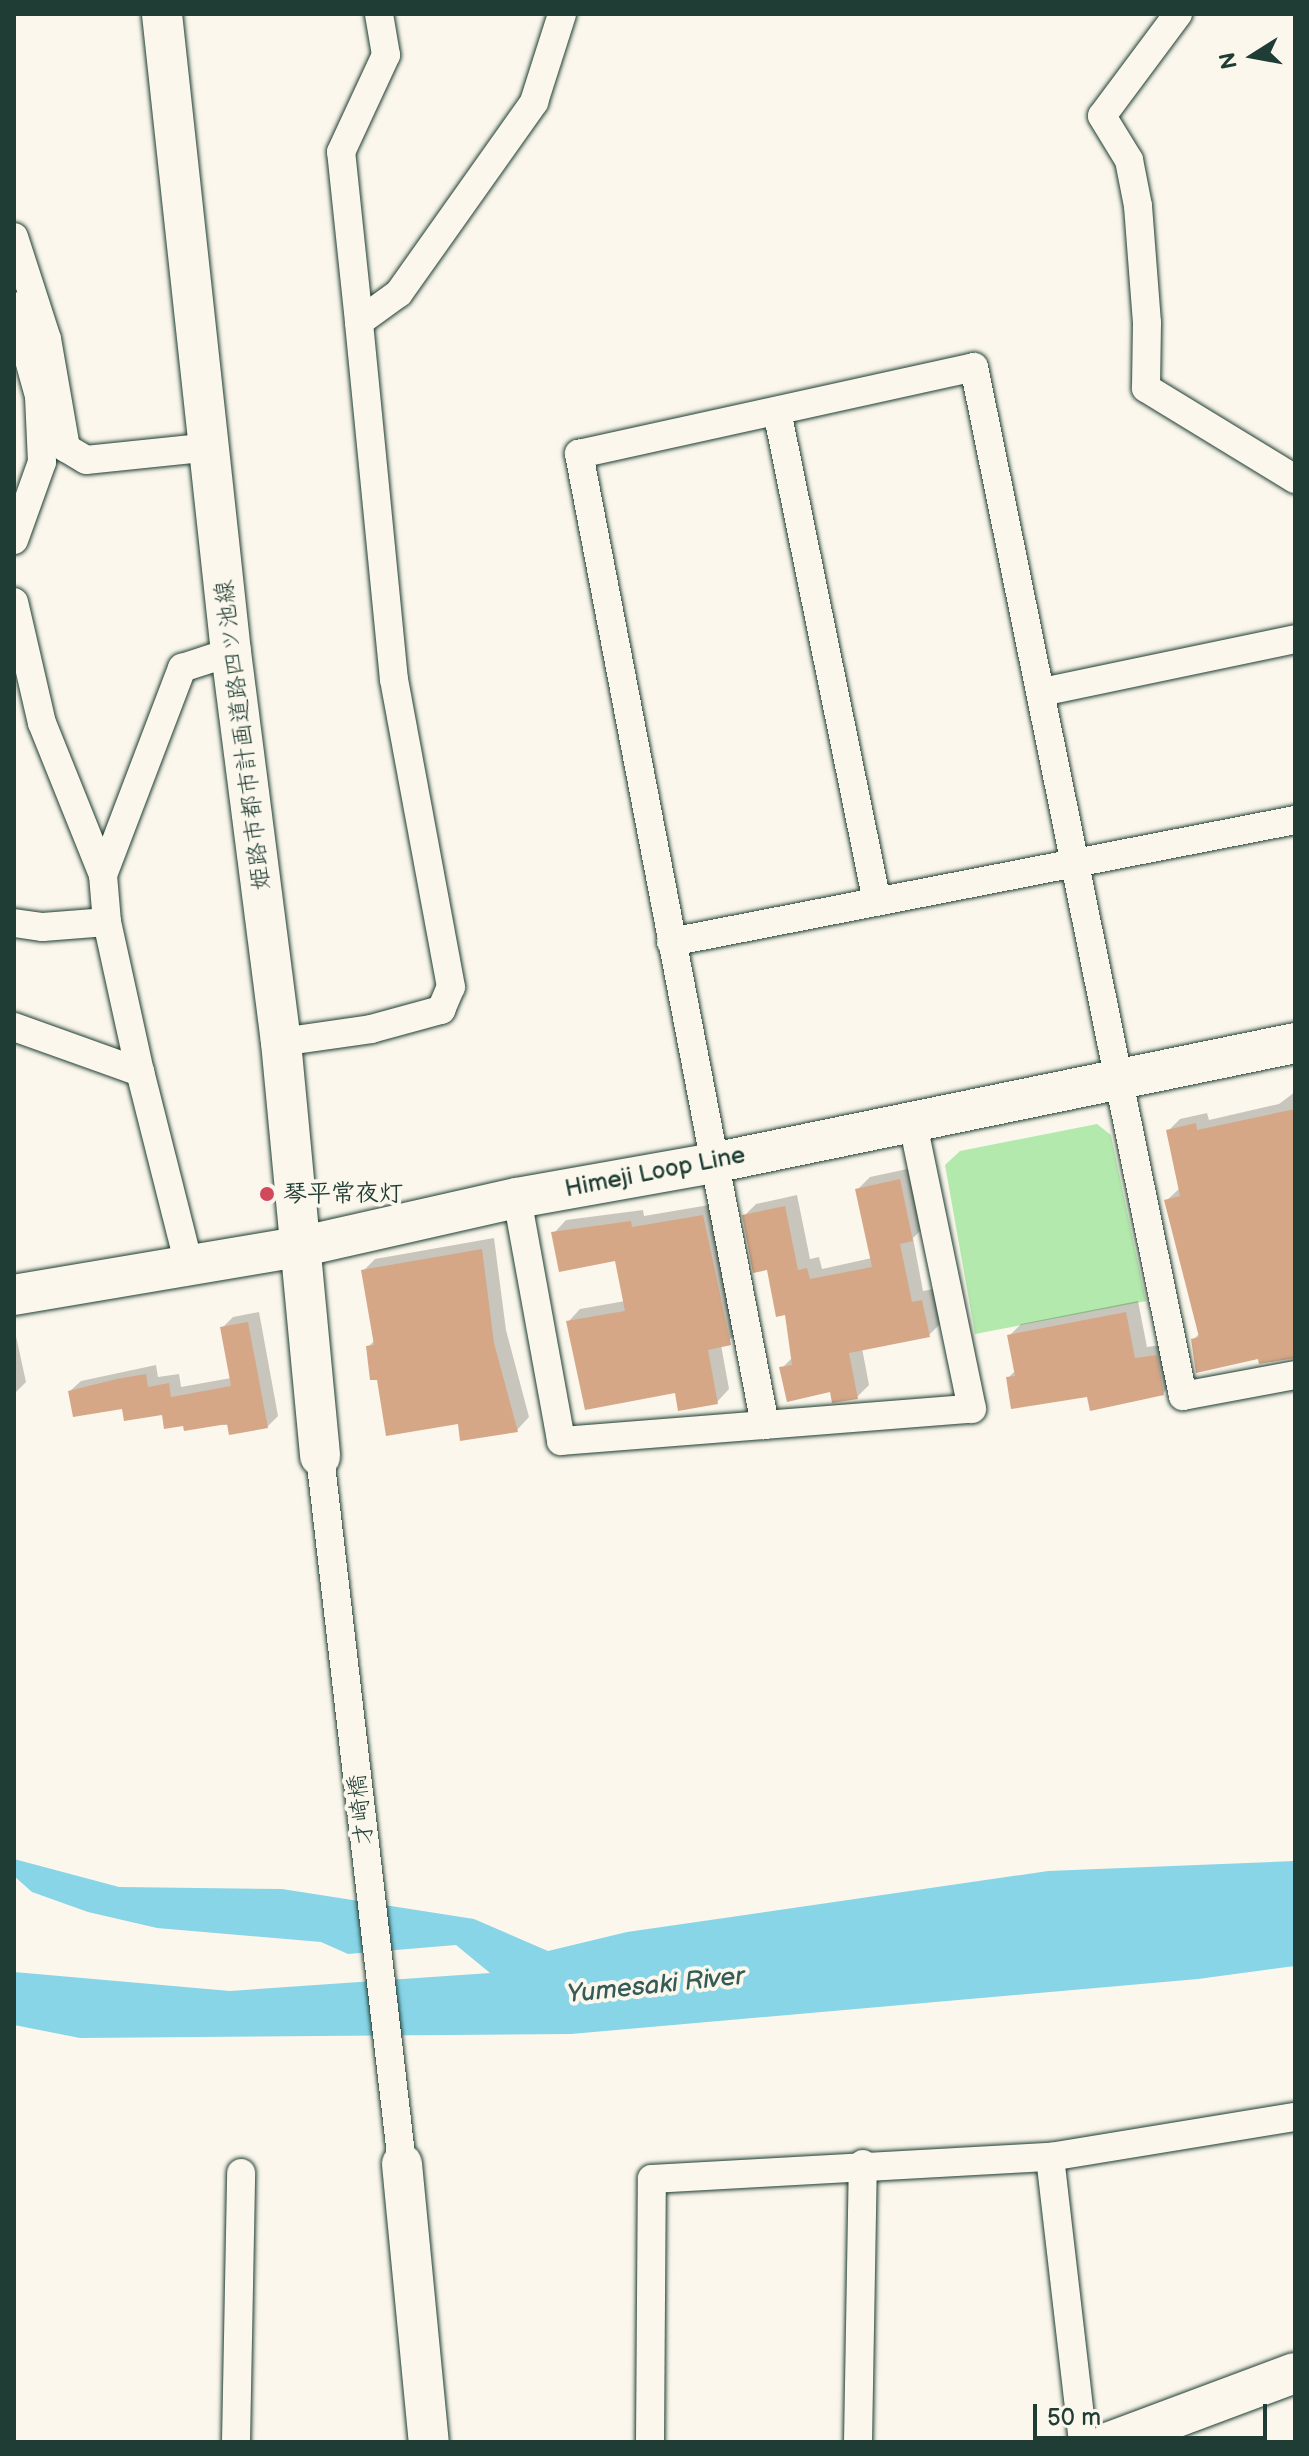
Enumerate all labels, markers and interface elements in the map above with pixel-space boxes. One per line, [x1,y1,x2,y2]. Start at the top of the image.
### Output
north arrow [1213,16,1293,96]
text: N [1214,50,1244,71]
street label: 姫路市都市計画道路四ツ池線 [210,578,276,892]
street label: Himeji Loop Line [562,1140,748,1204]
place label: 琴平常夜灯 [283,1180,403,1208]
marker: 琴平常夜灯 [258,1185,276,1203]
street label: 才崎橋 [342,1773,380,1847]
water label: Yumesaki River [566,1961,746,2011]
scale bar [1037,2388,1271,2438]
text: 50 m [1047,2403,1101,2432]

